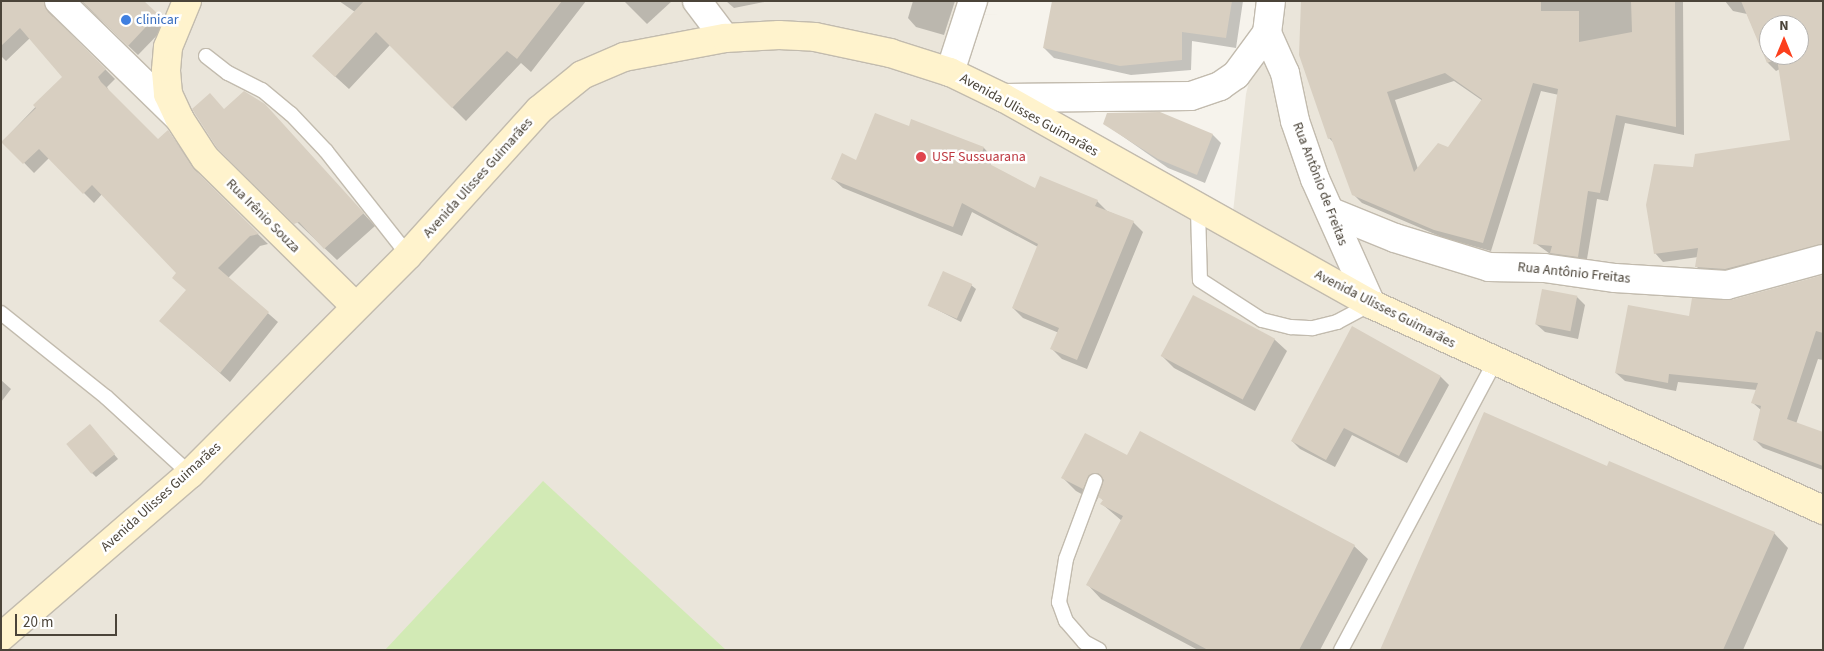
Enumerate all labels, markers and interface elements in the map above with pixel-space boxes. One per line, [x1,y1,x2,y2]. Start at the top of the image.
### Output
place label: clinicar [136,12,179,28]
marker: clinicar [120,14,132,26]
north arrow [1759,15,1809,65]
text: N [1779,16,1789,36]
street label: Avenida Ulisses Guimarães [957,70,1101,160]
street label: Avenida Ulisses Guimarães [420,114,536,242]
street label: Rua Antônio de Freitas [1289,120,1351,248]
place label: USF Sussuarana [932,149,1026,165]
marker: USF Sussuarana [914,150,928,164]
street label: Rua Irênio Souza [223,176,303,256]
street label: Rua Antônio Freitas [1517,259,1631,287]
street label: Avenida Ulisses Guimarães [1312,266,1458,352]
street label: Avenida Ulisses Guimarães [97,439,225,555]
scale bar [18,604,120,636]
text: 20 m [23,612,53,633]

